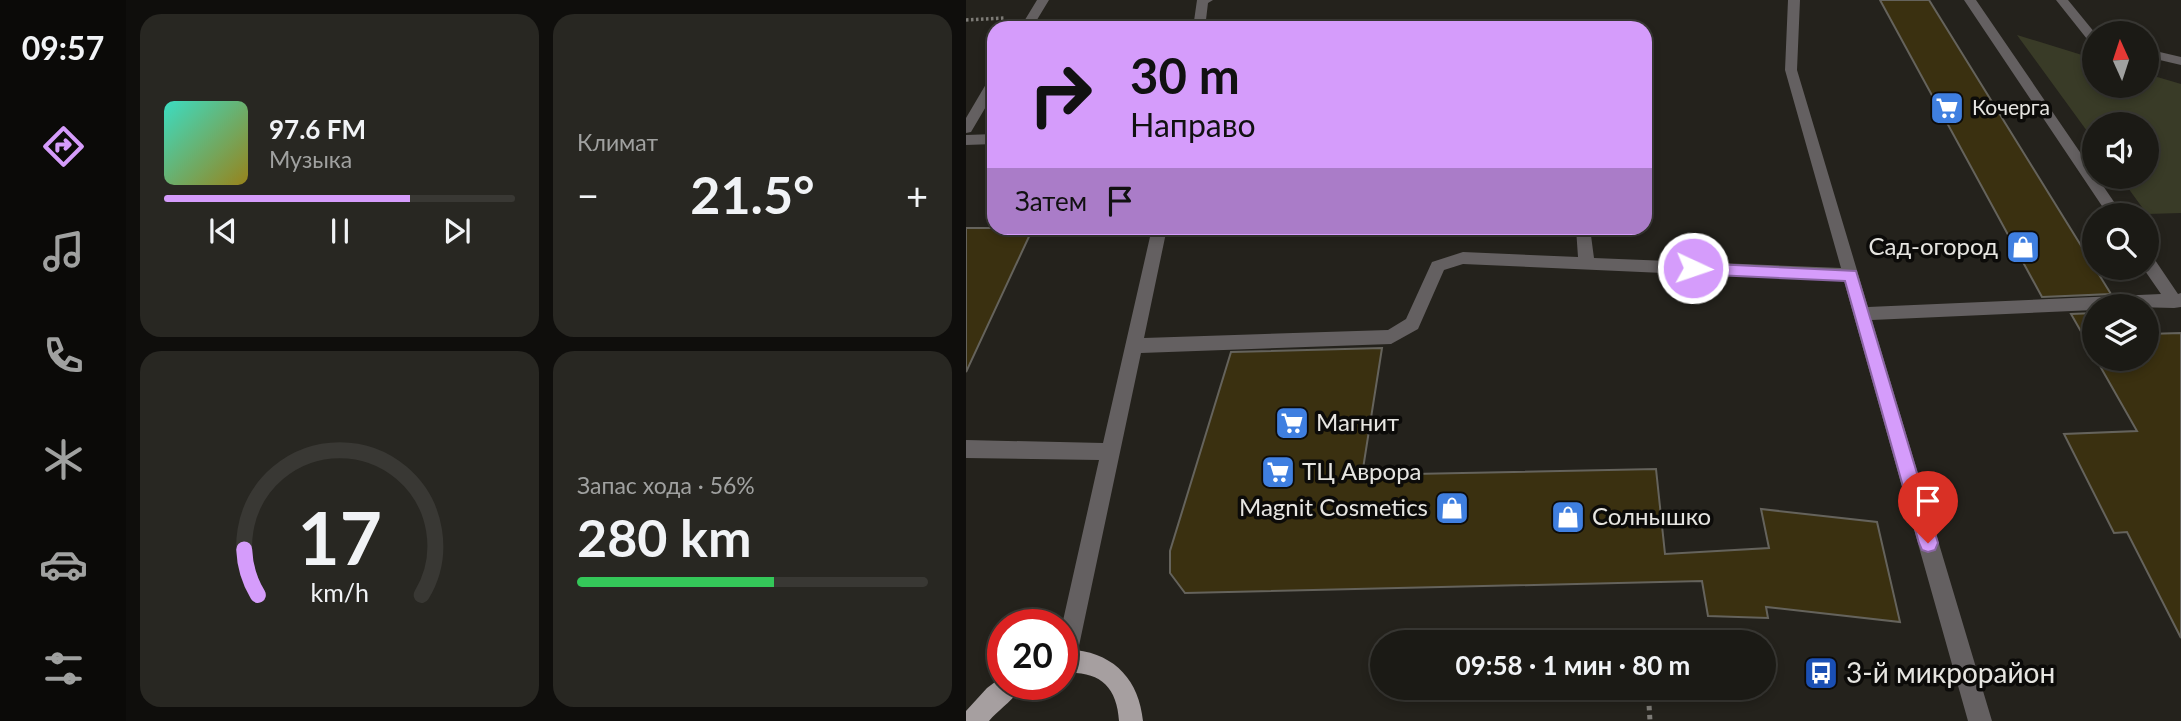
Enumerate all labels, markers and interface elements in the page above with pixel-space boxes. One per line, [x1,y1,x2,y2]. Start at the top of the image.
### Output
north arrow [2082,21,2160,98]
map controls [2082,21,2159,371]
text: 09:57 [22,28,104,67]
text: 30 m [1130,46,1240,104]
icon: right [1015,49,1106,140]
supermarket icon: Кочерга [1928,89,1966,127]
place label: Кочерга [1972,94,2050,119]
text: Направо [1130,105,1256,144]
button: sound [2082,112,2159,189]
text: 97.6 FM [269,113,366,145]
icon: directions [39,122,88,171]
text: Климат [577,128,658,156]
text: Музыка [269,145,352,173]
text: 21.5° [690,163,815,225]
text: − [577,172,599,218]
text: + [906,172,928,218]
icon: arrive [1101,182,1139,220]
text: Затем [1015,185,1087,217]
button: search [2082,203,2159,280]
icon: previous [204,212,242,250]
icon: pause [321,212,359,250]
icon: next [438,212,476,250]
icon: music [39,227,88,276]
shop icon: Сад-огород [2004,228,2042,266]
position arrow [1656,231,1730,305]
place label: Сад-огород [1869,231,1998,260]
button: layers [2082,294,2159,371]
icon: phone [39,331,88,380]
supermarket icon: Магнит [1273,404,1311,442]
place label: Магнит [1316,407,1399,436]
icon: climate [39,435,88,484]
supermarket icon: ТЦ Аврора [1259,453,1297,491]
place label: ТЦ Аврора [1302,456,1422,485]
text: Запас хода · 56% [577,471,755,499]
pin [1898,471,1958,543]
icon: arrive [1909,482,1947,520]
shop icon: Magnit Cosmetics [1433,489,1471,527]
place label: Magnit Cosmetics [1239,492,1428,521]
text: 17 [297,493,382,581]
shop icon: Солнышко [1549,498,1587,536]
place label: Солнышко [1592,501,1711,530]
text: 280 km [577,506,751,568]
icon: car [39,540,88,589]
text: km/h [310,577,369,607]
speed limit sign: 20 [987,609,1078,700]
icon: filters [39,644,88,693]
text: 09:58 · 1 мин · 80 m [1456,649,1690,681]
bus stop icon: 3-й микрорайон [1802,654,1840,692]
place label: 3-й микрорайон [1846,655,2055,689]

